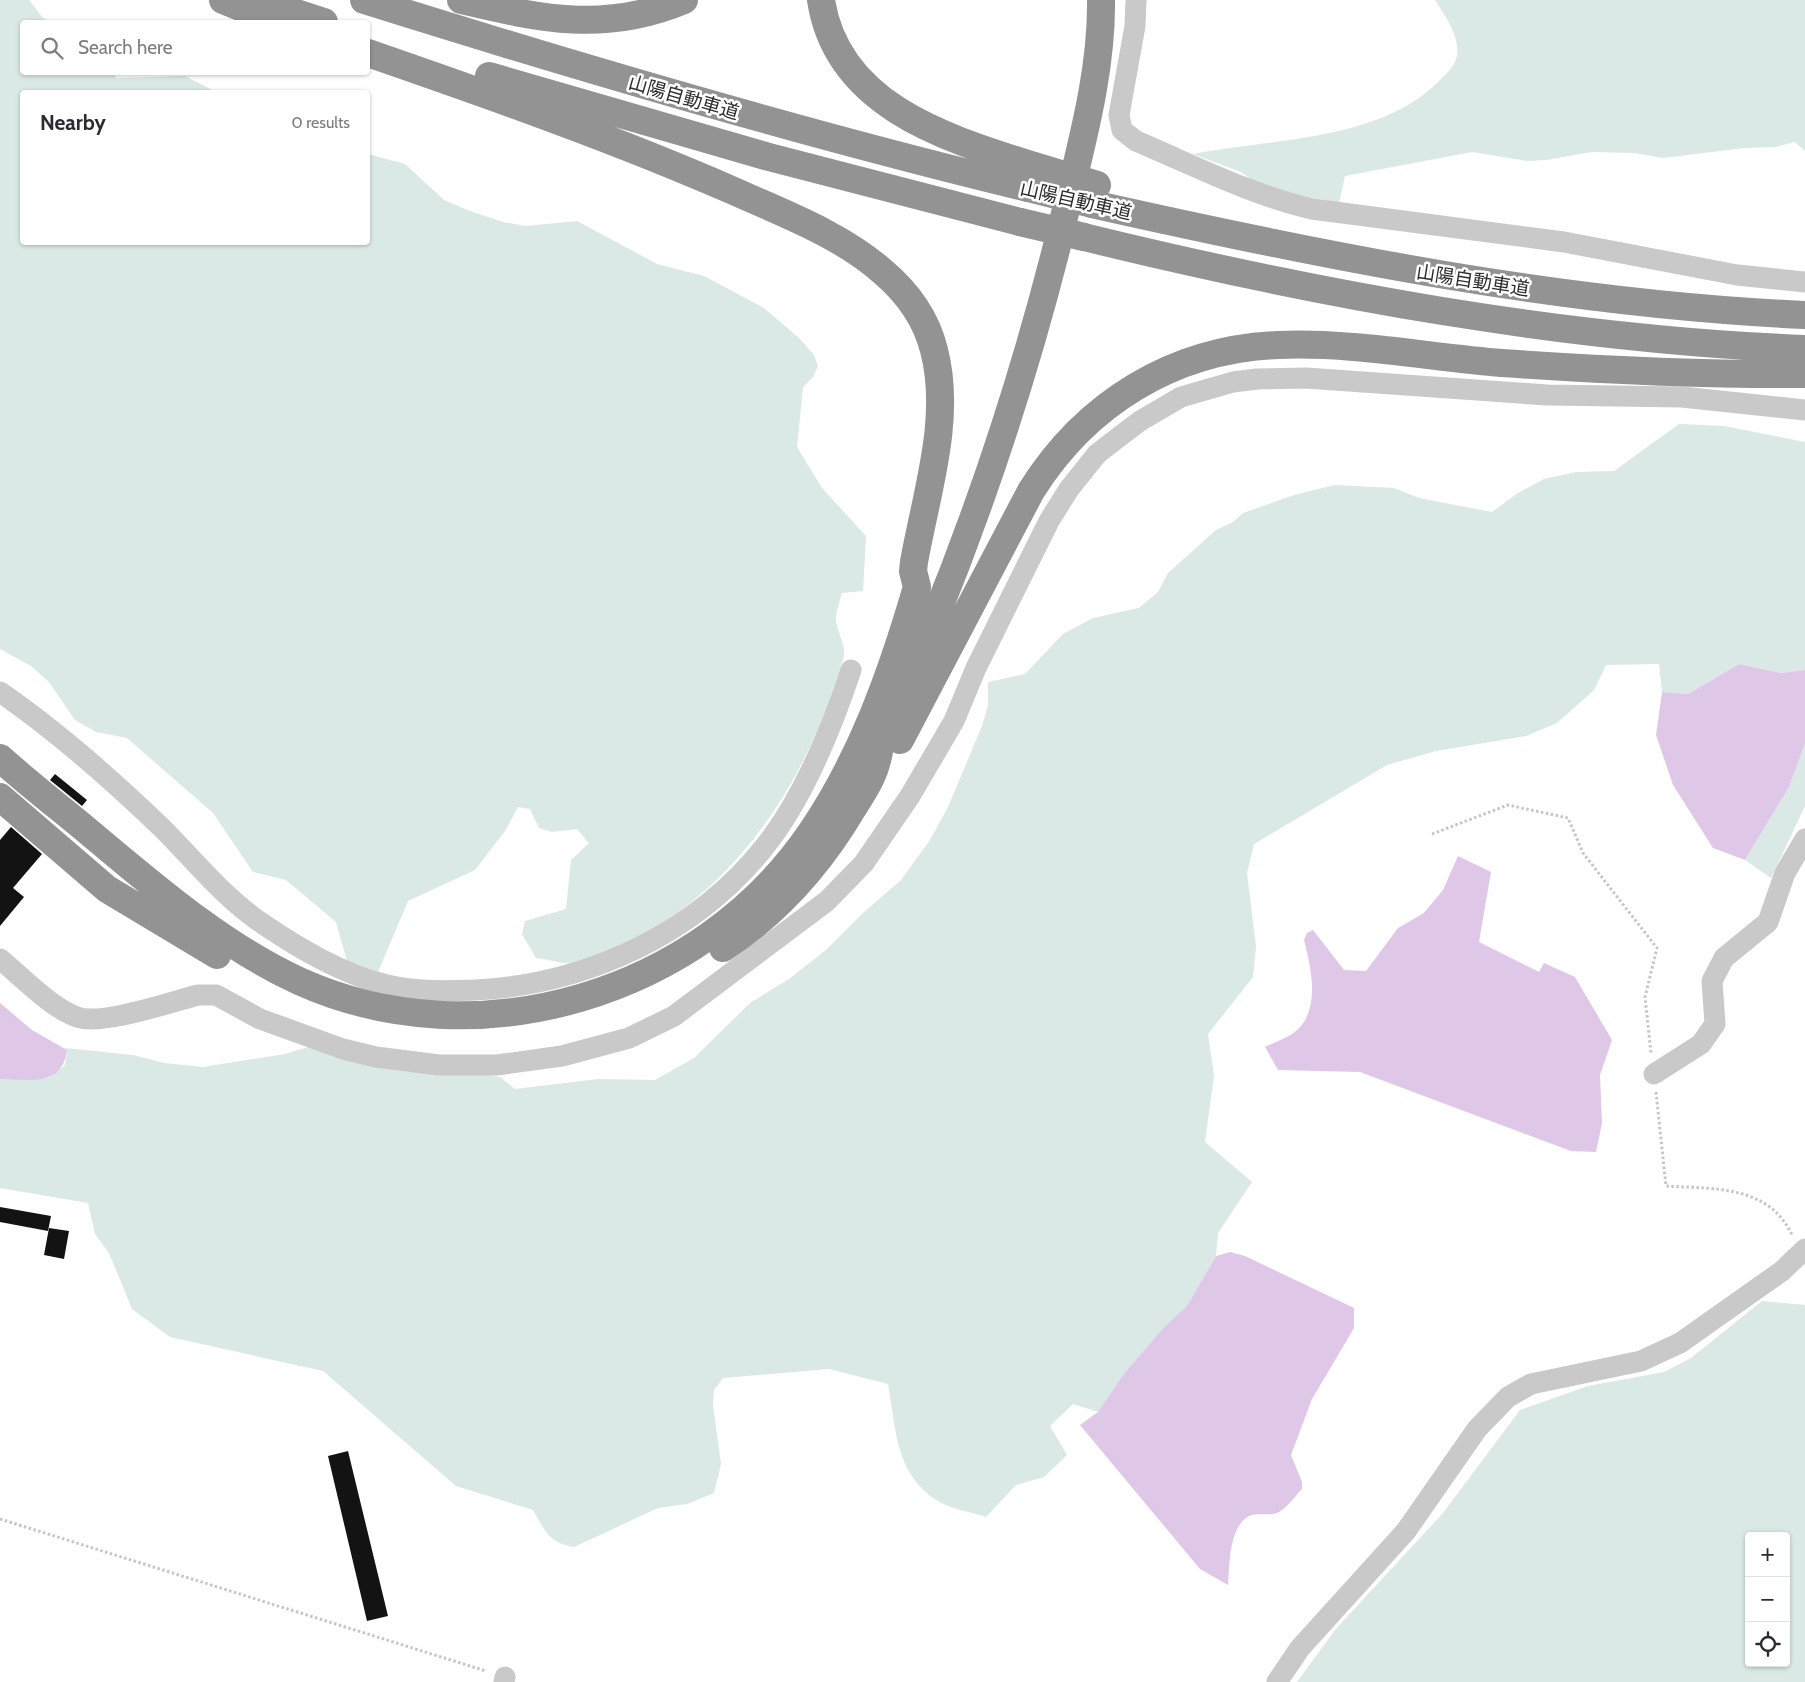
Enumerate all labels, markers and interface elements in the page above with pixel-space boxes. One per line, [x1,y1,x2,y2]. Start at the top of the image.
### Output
search box [20,20,370,75]
icon: search [38,34,66,62]
text: Search here [78,36,172,59]
street label: 山陽自動車道 [626,71,742,124]
text: Nearby [40,110,106,135]
text: 0 results [291,113,350,132]
street label: 山陽自動車道 [1018,176,1134,225]
street label: 山陽自動車道 [1415,260,1531,301]
map controls [1745,1532,1790,1667]
button: + [1745,1532,1790,1577]
button: − [1745,1577,1790,1622]
button: locate [1745,1622,1790,1667]

